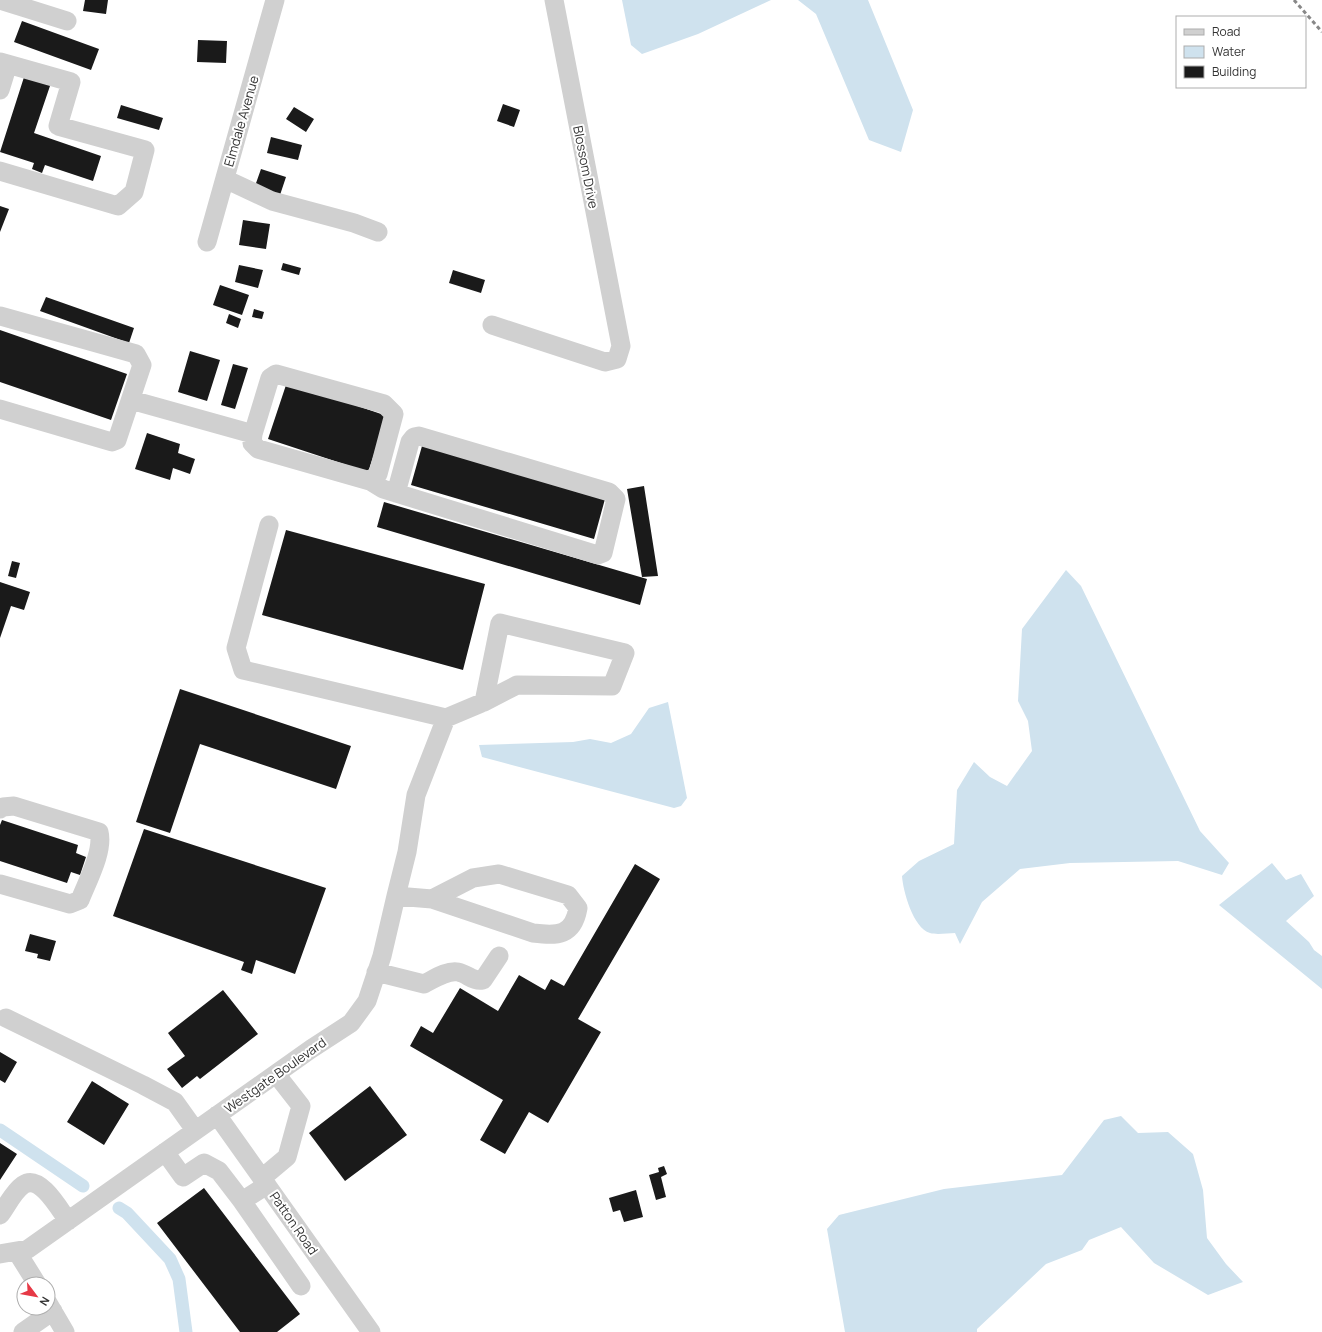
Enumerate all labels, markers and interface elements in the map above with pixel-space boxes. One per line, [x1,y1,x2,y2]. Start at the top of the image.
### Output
legend [1176,16,1306,88]
text: Road [1212,23,1240,40]
text: Water [1212,43,1246,60]
text: Building [1212,63,1256,80]
street label: Elmdale Avenue [219,73,263,169]
street label: Blossom Drive [569,124,603,210]
street label: Westgate Boulevard [220,1033,330,1117]
street label: Patton Road [266,1188,322,1258]
north arrow [16,1276,56,1316]
text: N [36,1294,53,1309]

